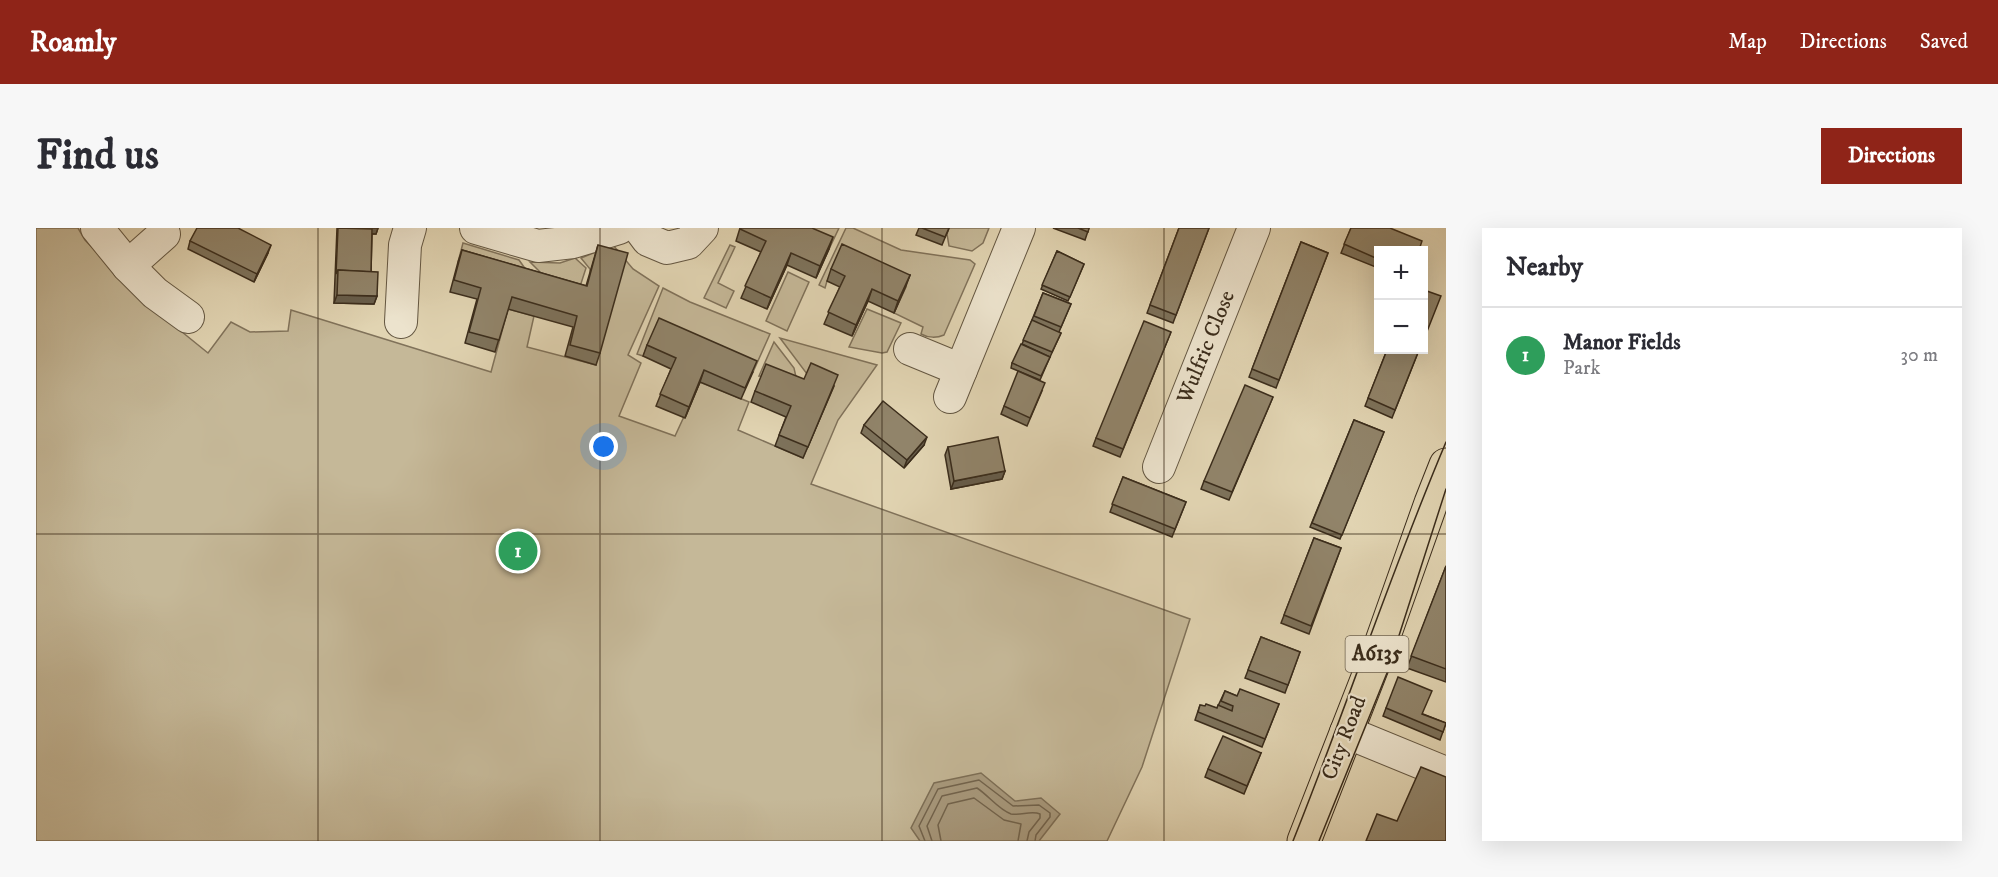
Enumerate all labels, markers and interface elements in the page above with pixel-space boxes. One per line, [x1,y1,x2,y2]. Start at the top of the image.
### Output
text: Roamly [30,25,116,60]
text: Map [1728,29,1767,55]
text: Directions [1800,29,1887,55]
text: Saved [1920,29,1968,55]
button: Directions [1821,128,1962,184]
text: Find us [36,130,159,182]
map controls [1374,246,1428,354]
button: + [1374,246,1428,300]
text: Nearby [1506,251,1583,284]
street label: Wulfric Close [1171,286,1241,408]
button: − [1374,300,1428,354]
text: Manor Fields [1563,329,1681,356]
text: 1 [1522,343,1529,368]
text: 30 m [1900,343,1938,368]
text: Park [1563,356,1600,381]
your location [589,432,618,461]
pin: 1 [498,528,538,574]
road number: A6135 [1346,636,1408,672]
street label: City Road [1316,692,1372,784]

